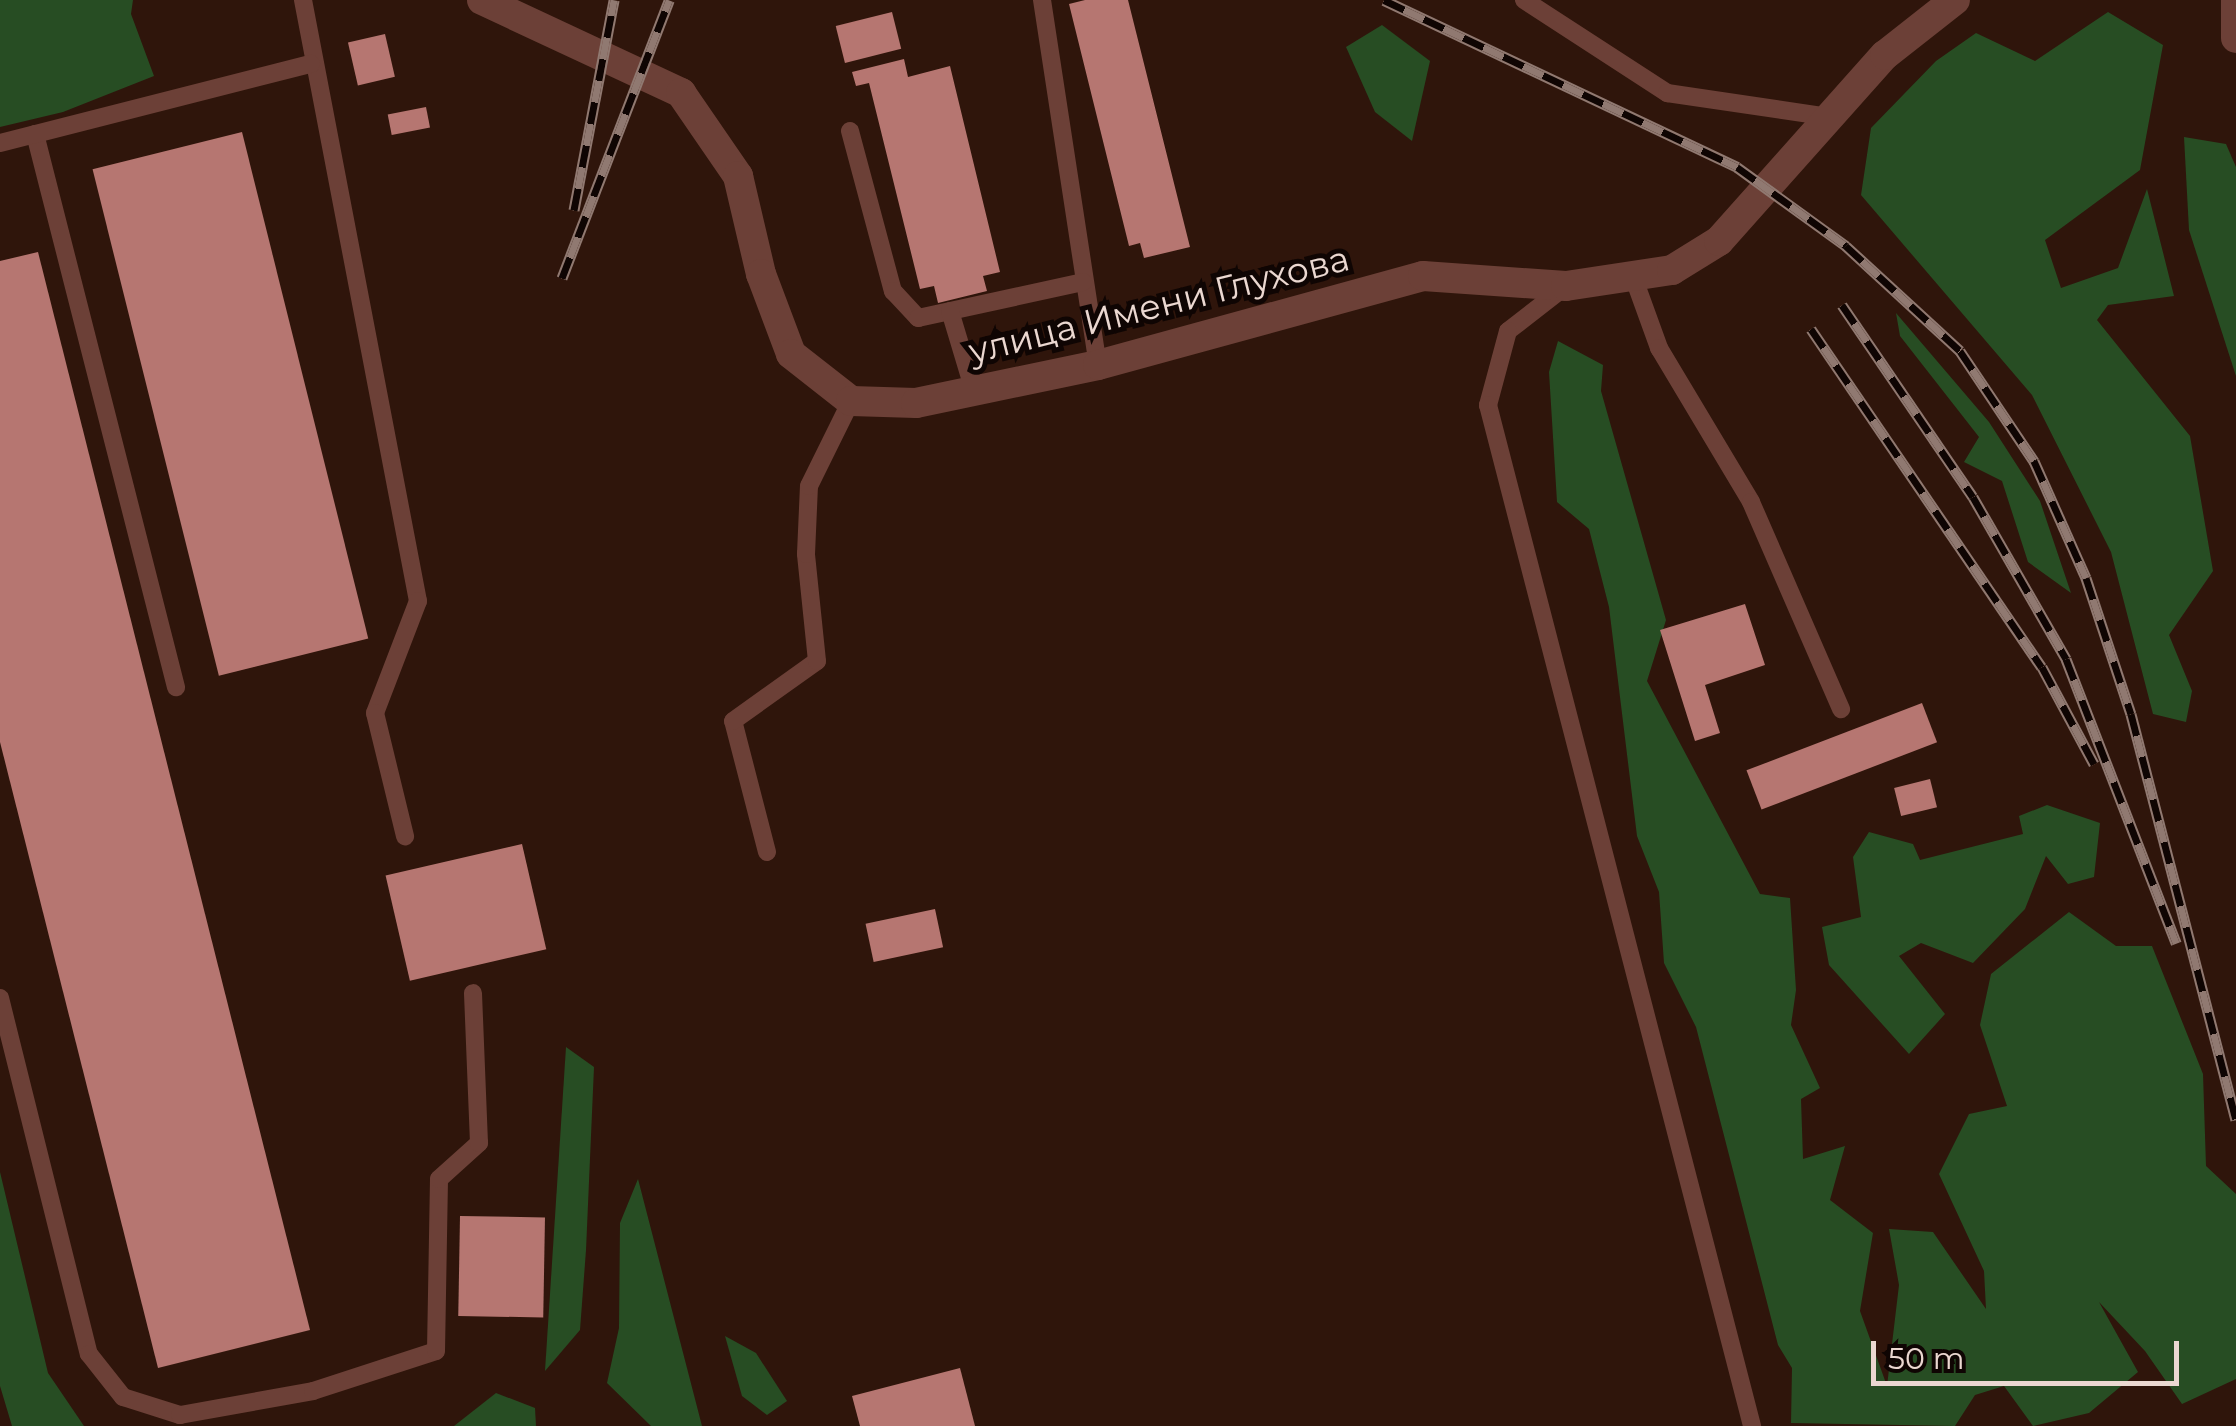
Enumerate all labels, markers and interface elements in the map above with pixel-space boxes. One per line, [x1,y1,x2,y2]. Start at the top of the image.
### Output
street label: улица Имени Глухова [964,237,1354,373]
scale bar [1876,1321,2184,1383]
text: 50 m [1888,1340,1965,1377]

